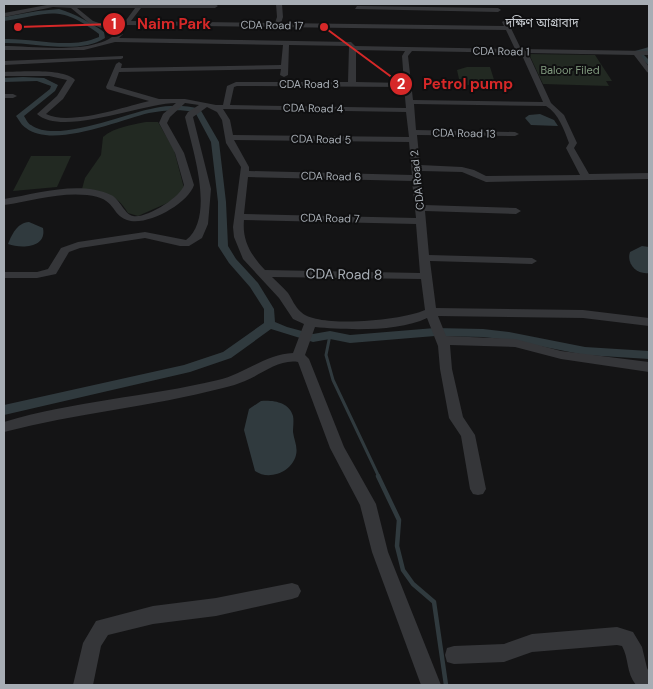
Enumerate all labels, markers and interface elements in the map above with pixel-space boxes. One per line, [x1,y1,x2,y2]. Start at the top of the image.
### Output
callout: Naim Park [102,9,220,39]
text: 1 [111,14,117,34]
text: Naim Park [137,14,211,34]
district label: দক্ষিণ আগ্রাবাদ [504,15,579,31]
street label: CDA Road 17 [240,17,304,33]
street label: CDA Road 1 [472,44,530,58]
park label: Baloor Filed [540,63,600,77]
callout: Petrol pump [388,69,523,99]
text: 2 [397,74,406,94]
text: Petrol pump [423,74,513,94]
street label: CDA Road 3 [279,77,339,91]
street label: CDA Road 4 [283,100,344,116]
street label: CDA Road 13 [432,125,496,141]
street label: CDA Road 5 [291,131,352,147]
street label: CDA Road 2 [407,149,427,211]
street label: CDA Road 6 [301,168,361,184]
street label: CDA Road 7 [300,210,360,226]
street label: CDA Road 8 [305,264,383,284]

